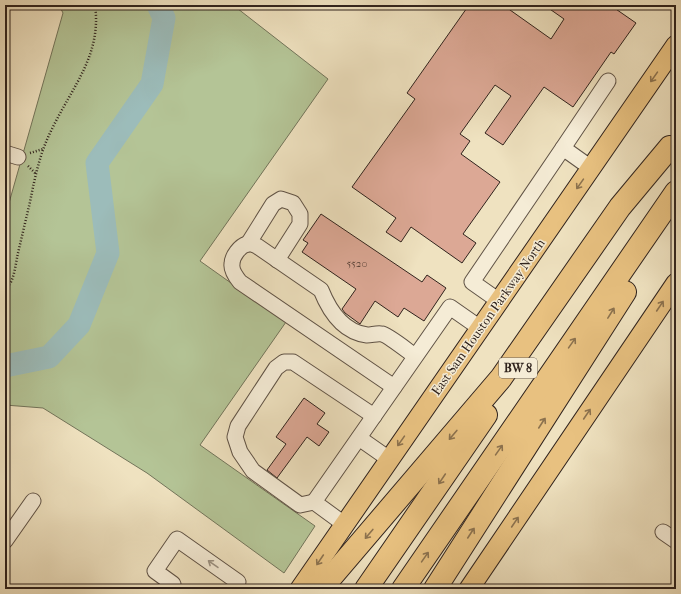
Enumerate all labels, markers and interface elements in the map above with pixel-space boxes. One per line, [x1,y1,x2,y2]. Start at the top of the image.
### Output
one-way arrow [650,72,658,83]
one-way arrow [576,178,584,189]
street label: East Sam Houston Parkway North [428,235,548,398]
house number: 5520 [346,257,368,270]
one-way arrow [656,301,664,312]
one-way arrow [607,308,615,319]
one-way arrow [568,338,576,349]
road number: BW 8 [499,358,537,378]
one-way arrow [583,409,591,420]
one-way arrow [538,418,546,429]
one-way arrow [448,429,457,440]
one-way arrow [397,436,405,447]
one-way arrow [495,445,503,456]
one-way arrow [438,473,446,484]
one-way arrow [511,517,519,528]
one-way arrow [468,527,476,539]
one-way arrow [364,528,373,539]
one-way arrow [421,552,429,563]
one-way arrow [316,554,324,565]
one-way arrow [208,560,219,568]

